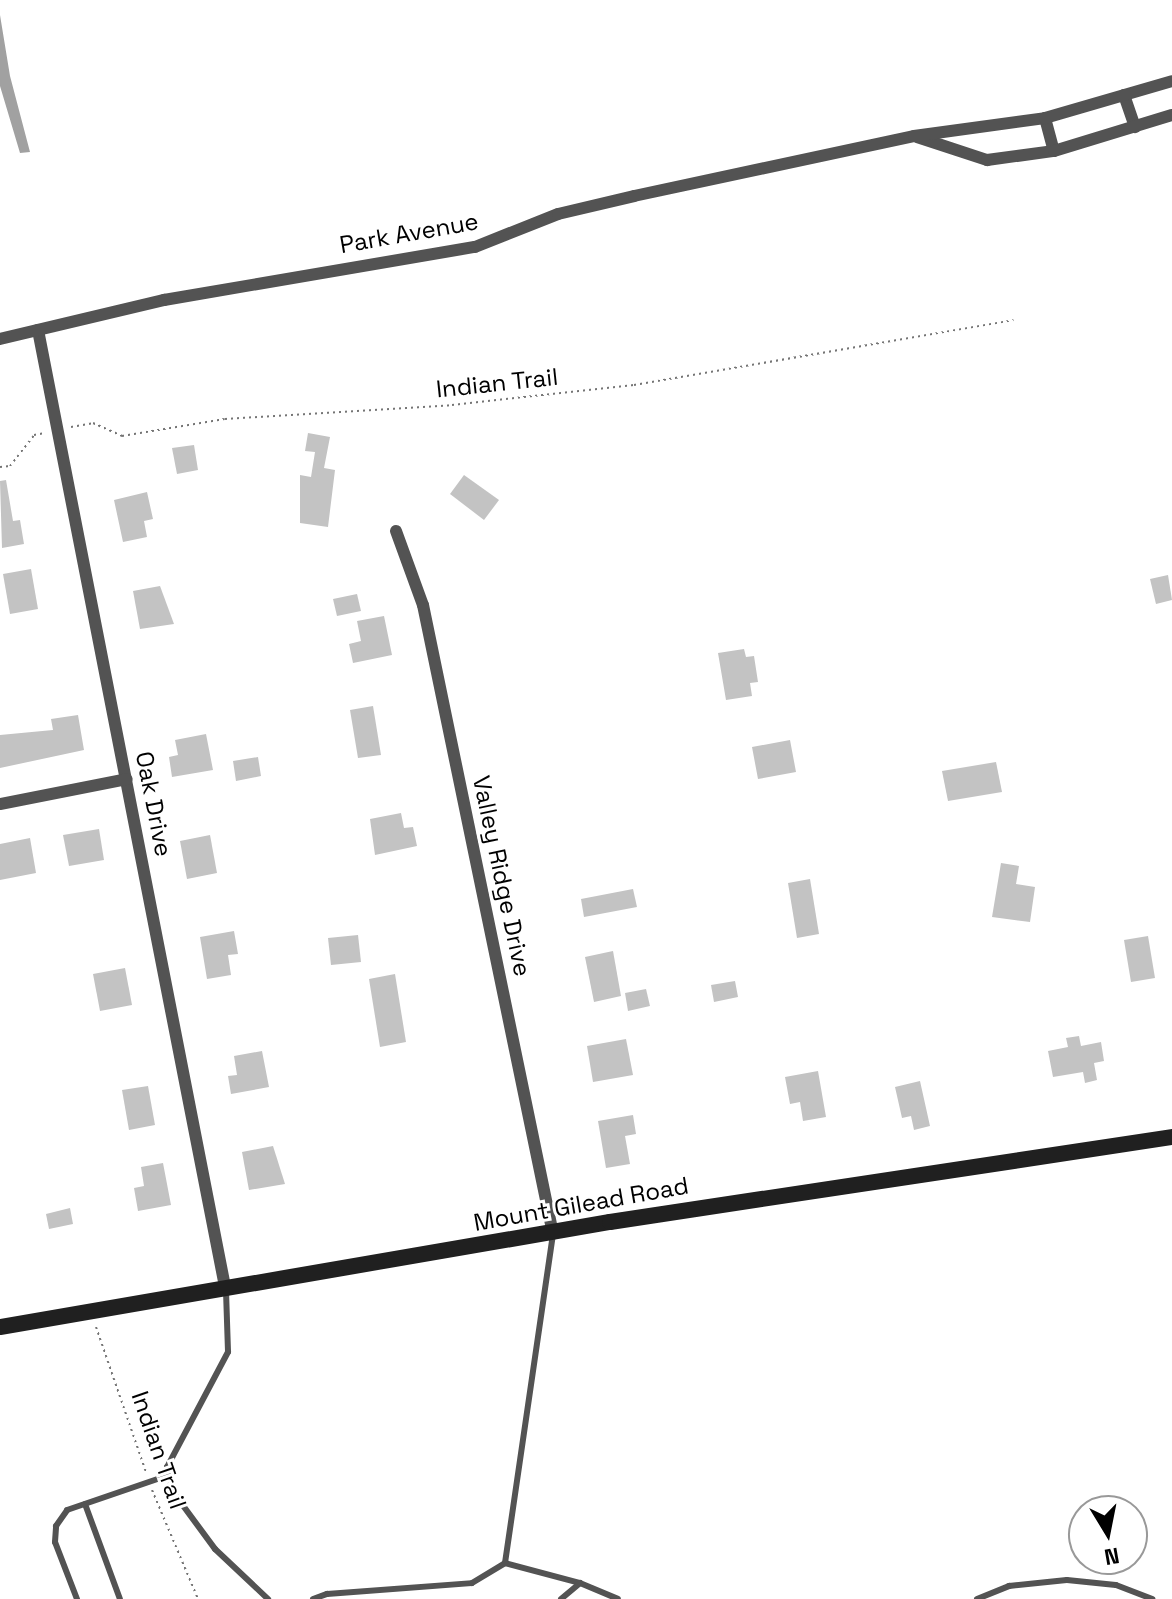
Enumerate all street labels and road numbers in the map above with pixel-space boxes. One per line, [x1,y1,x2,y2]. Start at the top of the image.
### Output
street label: Park Avenue [337,207,481,259]
street label: Indian Trail [434,362,560,404]
street label: Oak Drive [130,749,178,859]
street label: Valley Ridge Drive [467,773,537,979]
street label: Mount Gilead Road [471,1171,691,1237]
street label: Indian Trail [125,1387,193,1513]

